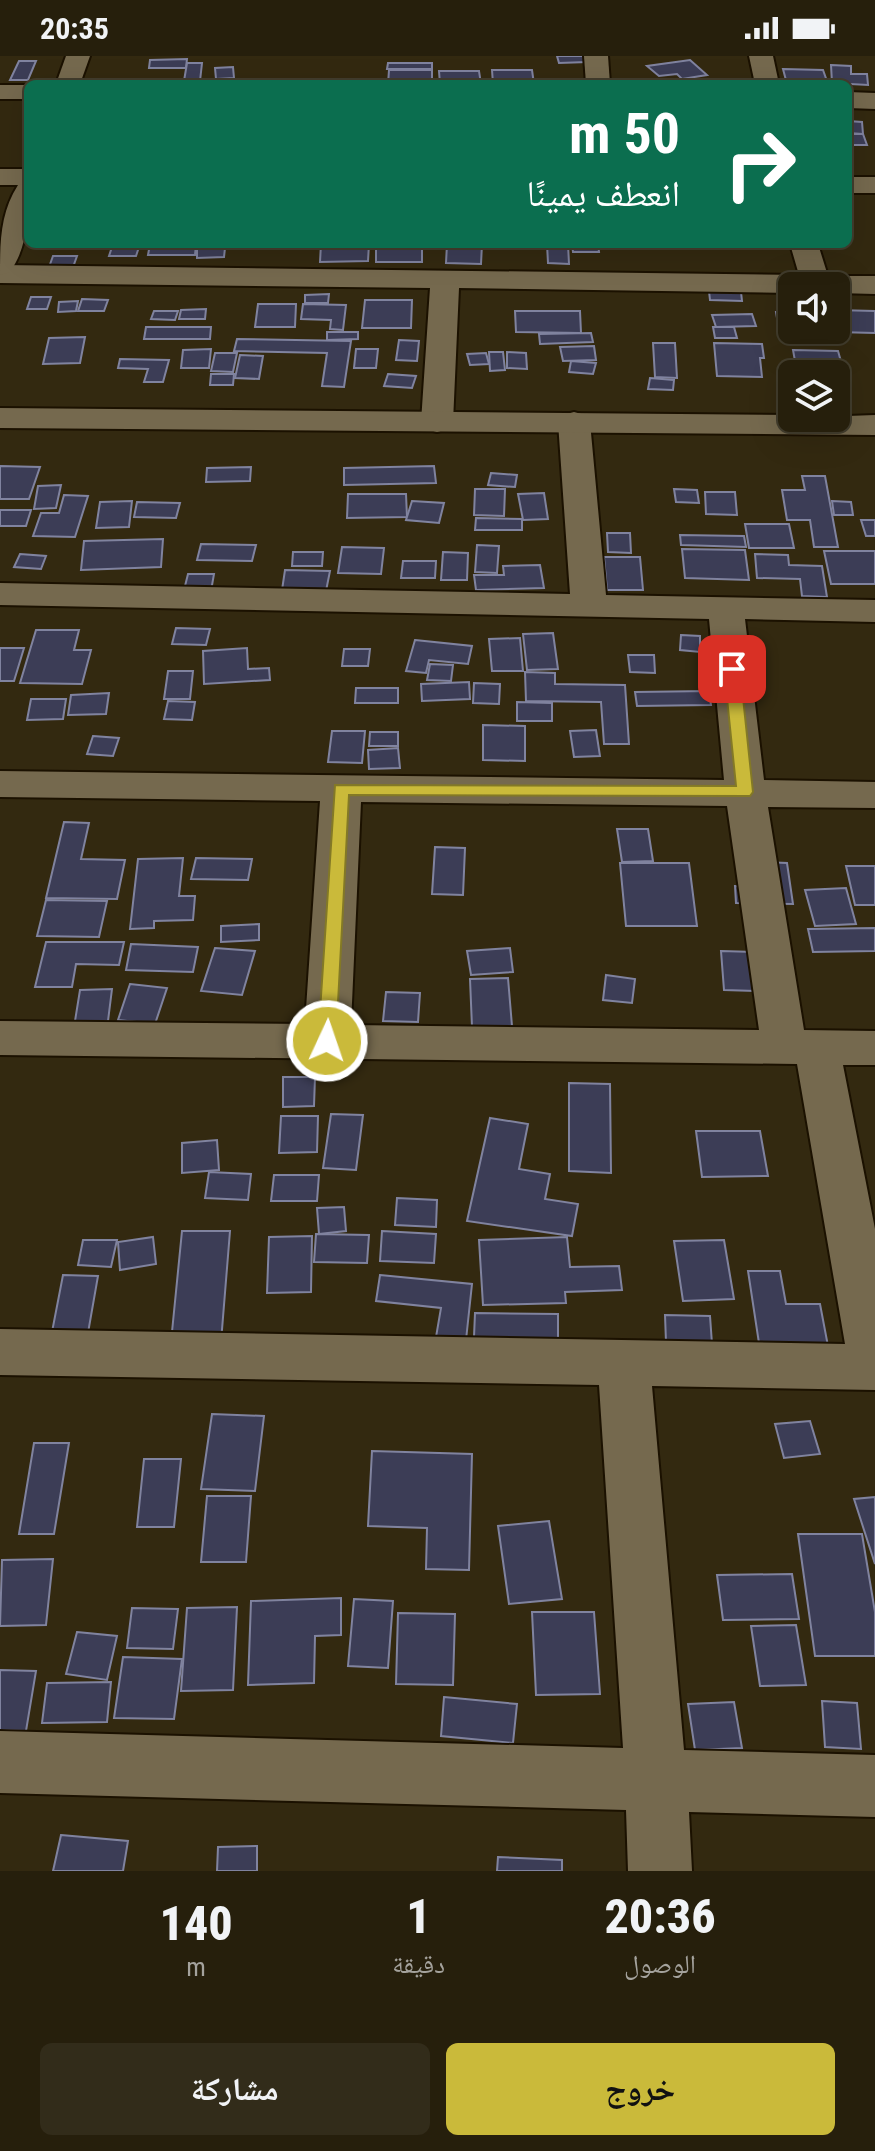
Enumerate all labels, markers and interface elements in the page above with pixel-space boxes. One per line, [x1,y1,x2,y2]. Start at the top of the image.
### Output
text: 20:35 [40,11,109,46]
text: 50 m [569,101,680,167]
icon: right [708,112,812,216]
text: انعطف يمينًا [527,173,680,215]
map controls [778,272,850,432]
button: sound [778,272,850,344]
button: layers [778,360,850,432]
pin [698,635,766,703]
icon: arrive [710,647,754,691]
position arrow [285,999,369,1083]
text: 1 [406,1888,431,1945]
text: 20:36 [604,1888,716,1945]
text: 140 [159,1895,233,1952]
text: دقيقة [392,1949,445,1979]
text: الوصول [624,1949,696,1979]
text: m [186,1952,206,1982]
button: مشاركة [40,2043,430,2135]
button: خروج [446,2043,835,2135]

